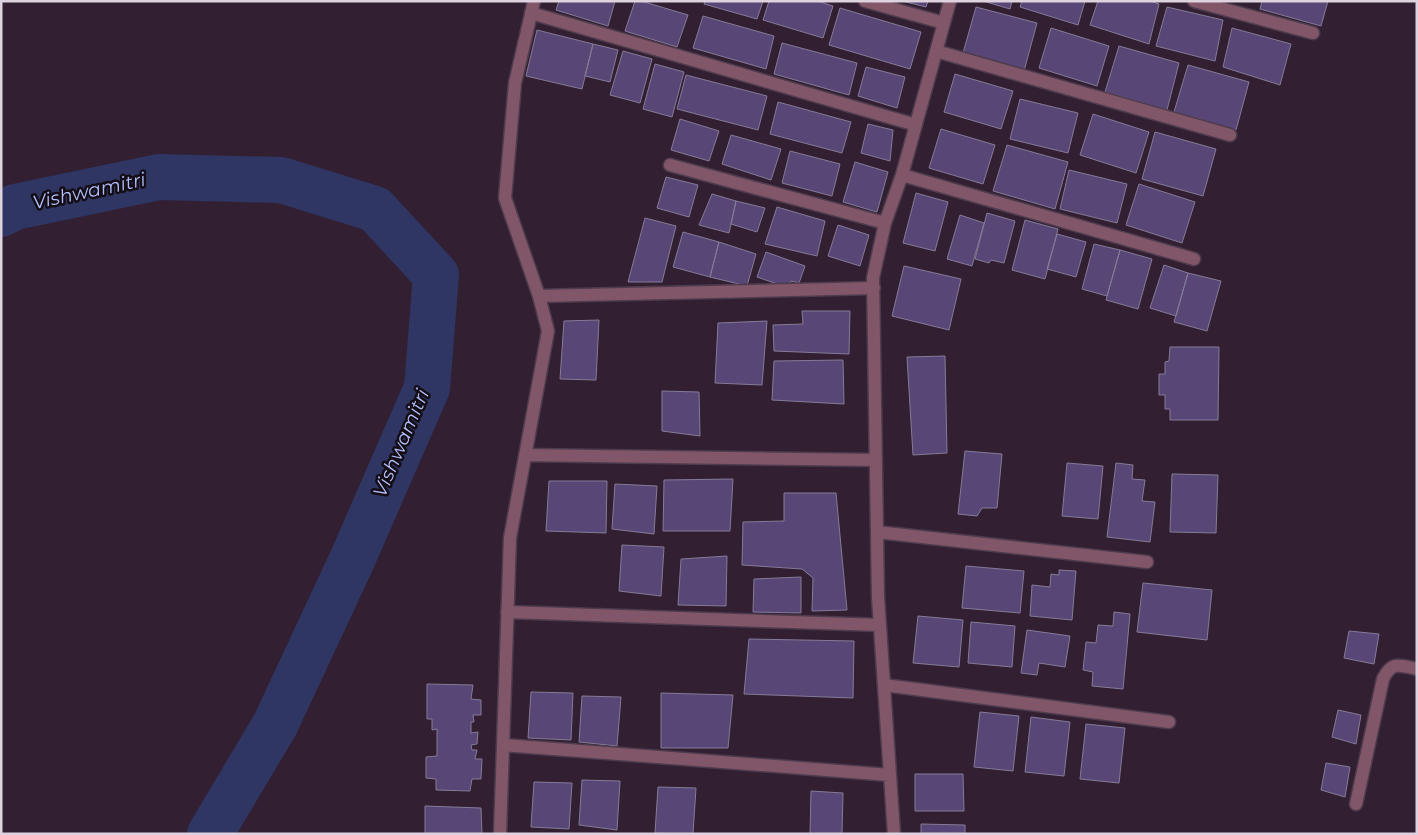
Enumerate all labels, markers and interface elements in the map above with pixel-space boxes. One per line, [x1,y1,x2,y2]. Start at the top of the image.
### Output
water label: Vishwamitri [30,168,148,214]
water label: Vishwamitri [368,385,434,500]

